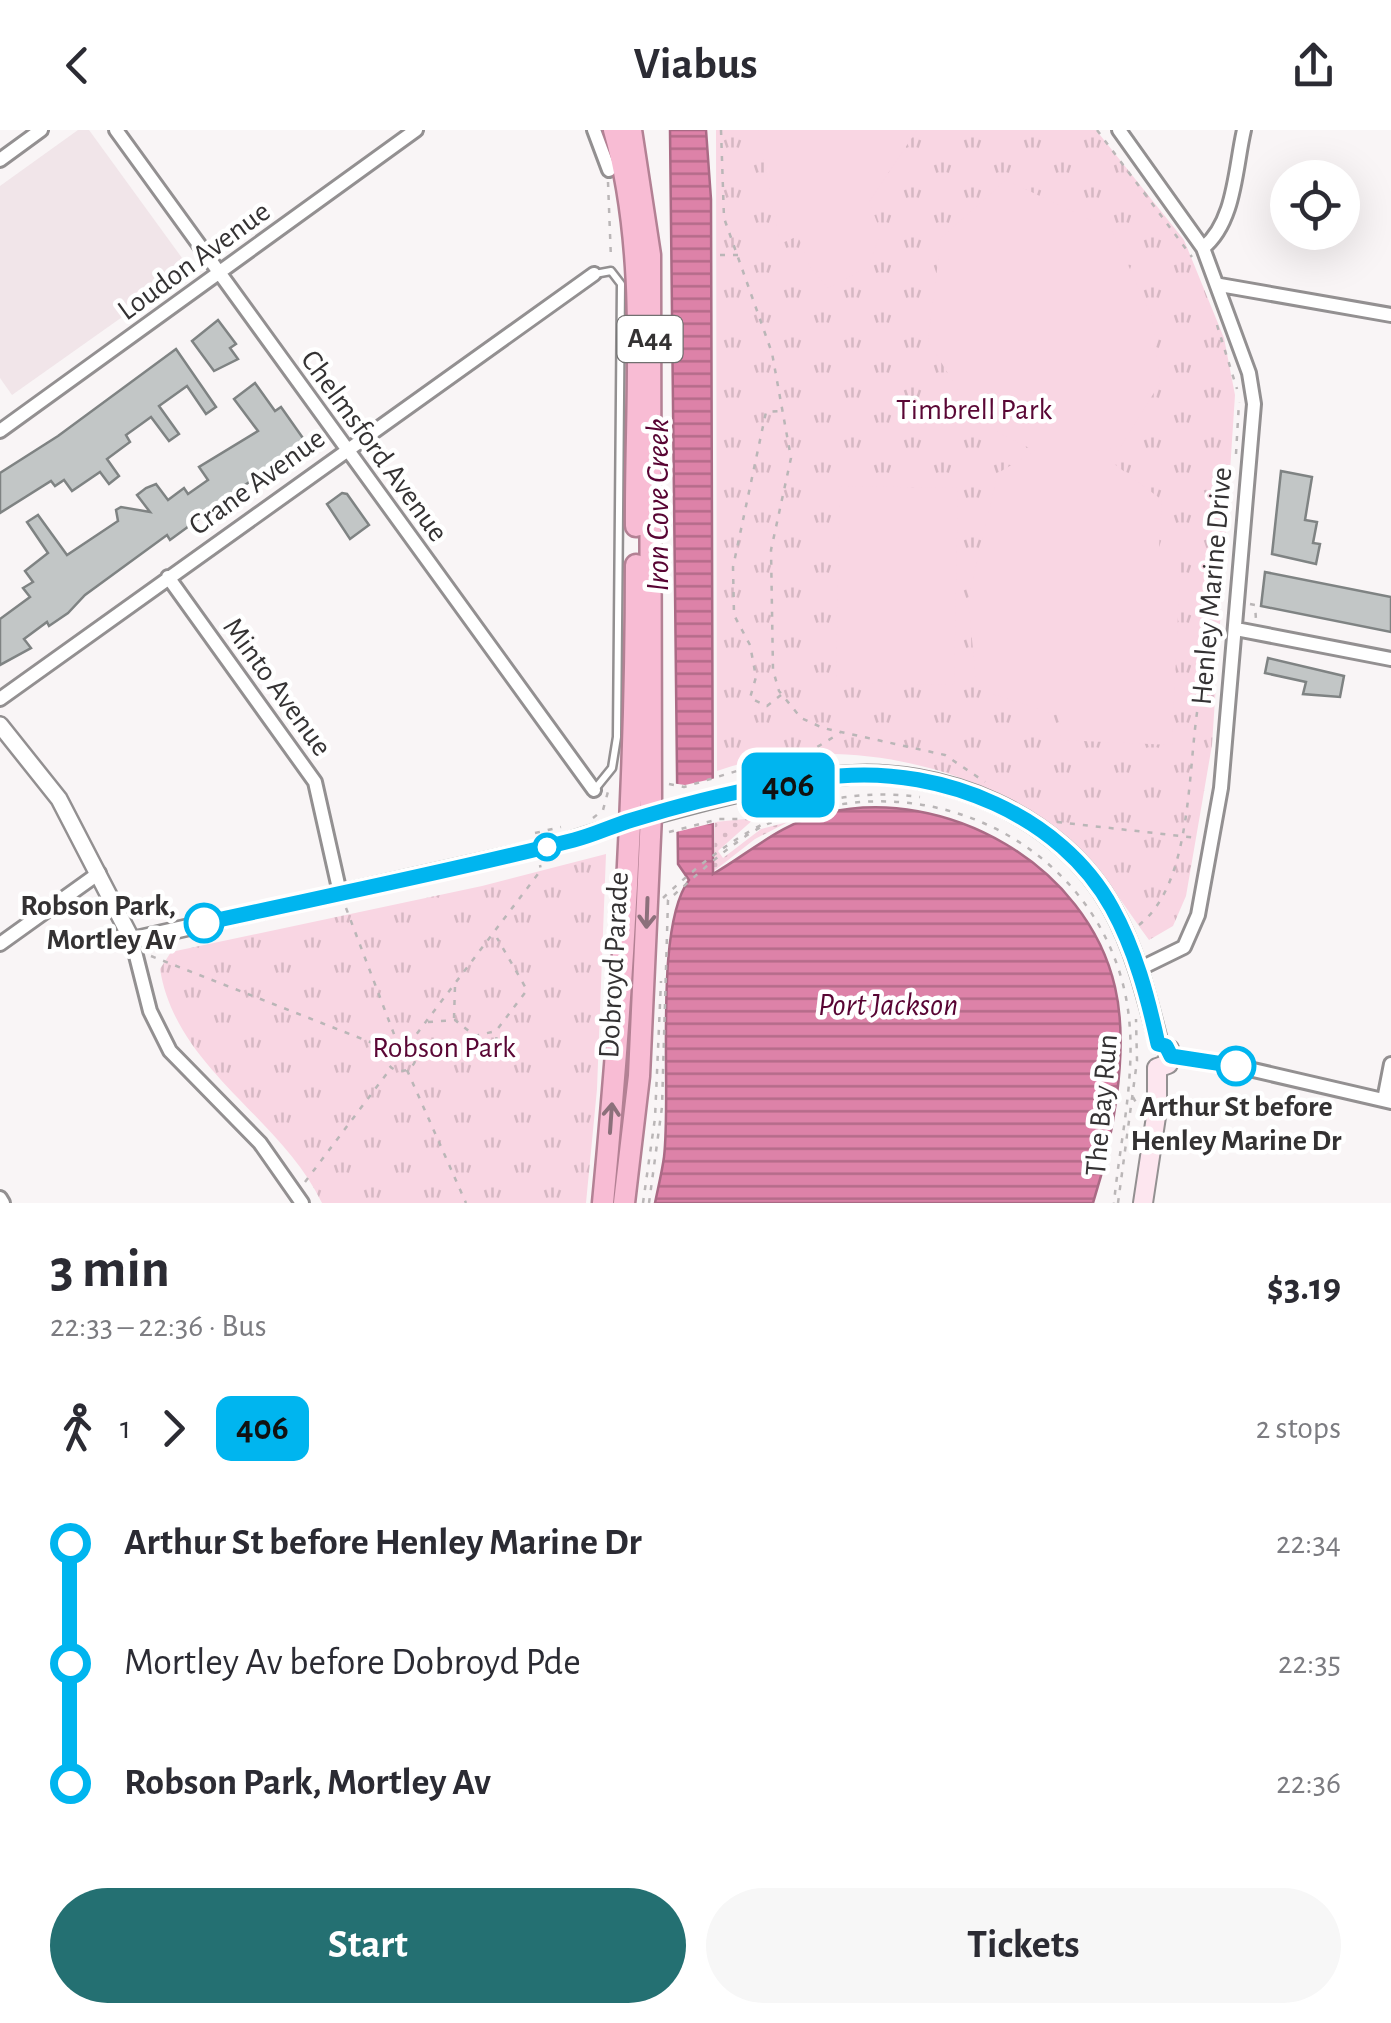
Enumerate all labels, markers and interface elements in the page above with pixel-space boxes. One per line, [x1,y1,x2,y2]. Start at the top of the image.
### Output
icon: back [50,38,105,93]
icon: share [1286,38,1341,93]
text: Viabus [633,42,758,87]
map controls [1270,160,1360,250]
button: locate [1270,160,1360,250]
street label: Loudon Avenue [112,196,276,326]
road number: A44 [618,316,682,362]
street label: Chelmsford Avenue [295,345,453,547]
park label: Timbrell Park [896,395,1052,425]
water label: Iron Cove Creek [642,418,674,592]
street label: Crane Avenue [184,423,330,541]
street label: Henley Marine Drive [1187,466,1237,706]
street label: Minto Avenue [217,612,337,762]
line badge: 406 [730,752,846,818]
text: 406 [762,768,814,803]
unlabelled marker [534,834,560,860]
street label: Dobroyd Parade [594,871,634,1059]
place label: Robson Park, Mortley Av [20,891,177,955]
one-way arrow [637,896,656,928]
marker: Robson Park, Mortley Av [185,904,223,942]
water label: Port Jackson [818,989,958,1021]
park label: Robson Park [372,1033,516,1063]
street label: The Bay Run [1081,1033,1123,1177]
marker: Arthur St before Henley Marine Dr [1217,1047,1255,1085]
place label: Arthur St before Henley Marine Dr [1131,1092,1342,1156]
one-way arrow [602,1102,621,1134]
text: 3 min [50,1242,170,1297]
text: $3.19 [1267,1269,1341,1307]
text: 22:33 – 22:36 · Bus [50,1310,267,1342]
icon: walk [50,1401,105,1456]
icon: forward [146,1401,201,1456]
text: 406 [236,1411,289,1446]
text: 1 [120,1412,131,1444]
text: 2 stops [1256,1412,1341,1444]
text: Arthur St before Henley Marine Dr [124,1524,642,1562]
text: 22:34 [1276,1527,1341,1559]
text: Mortley Av before Dobroyd Pde [124,1644,581,1682]
text: 22:35 [1278,1647,1341,1679]
text: Robson Park, Mortley Av [124,1764,491,1802]
text: 22:36 [1276,1767,1341,1799]
button: Start [50,1888,686,2003]
button: Tickets [706,1888,1341,2003]

